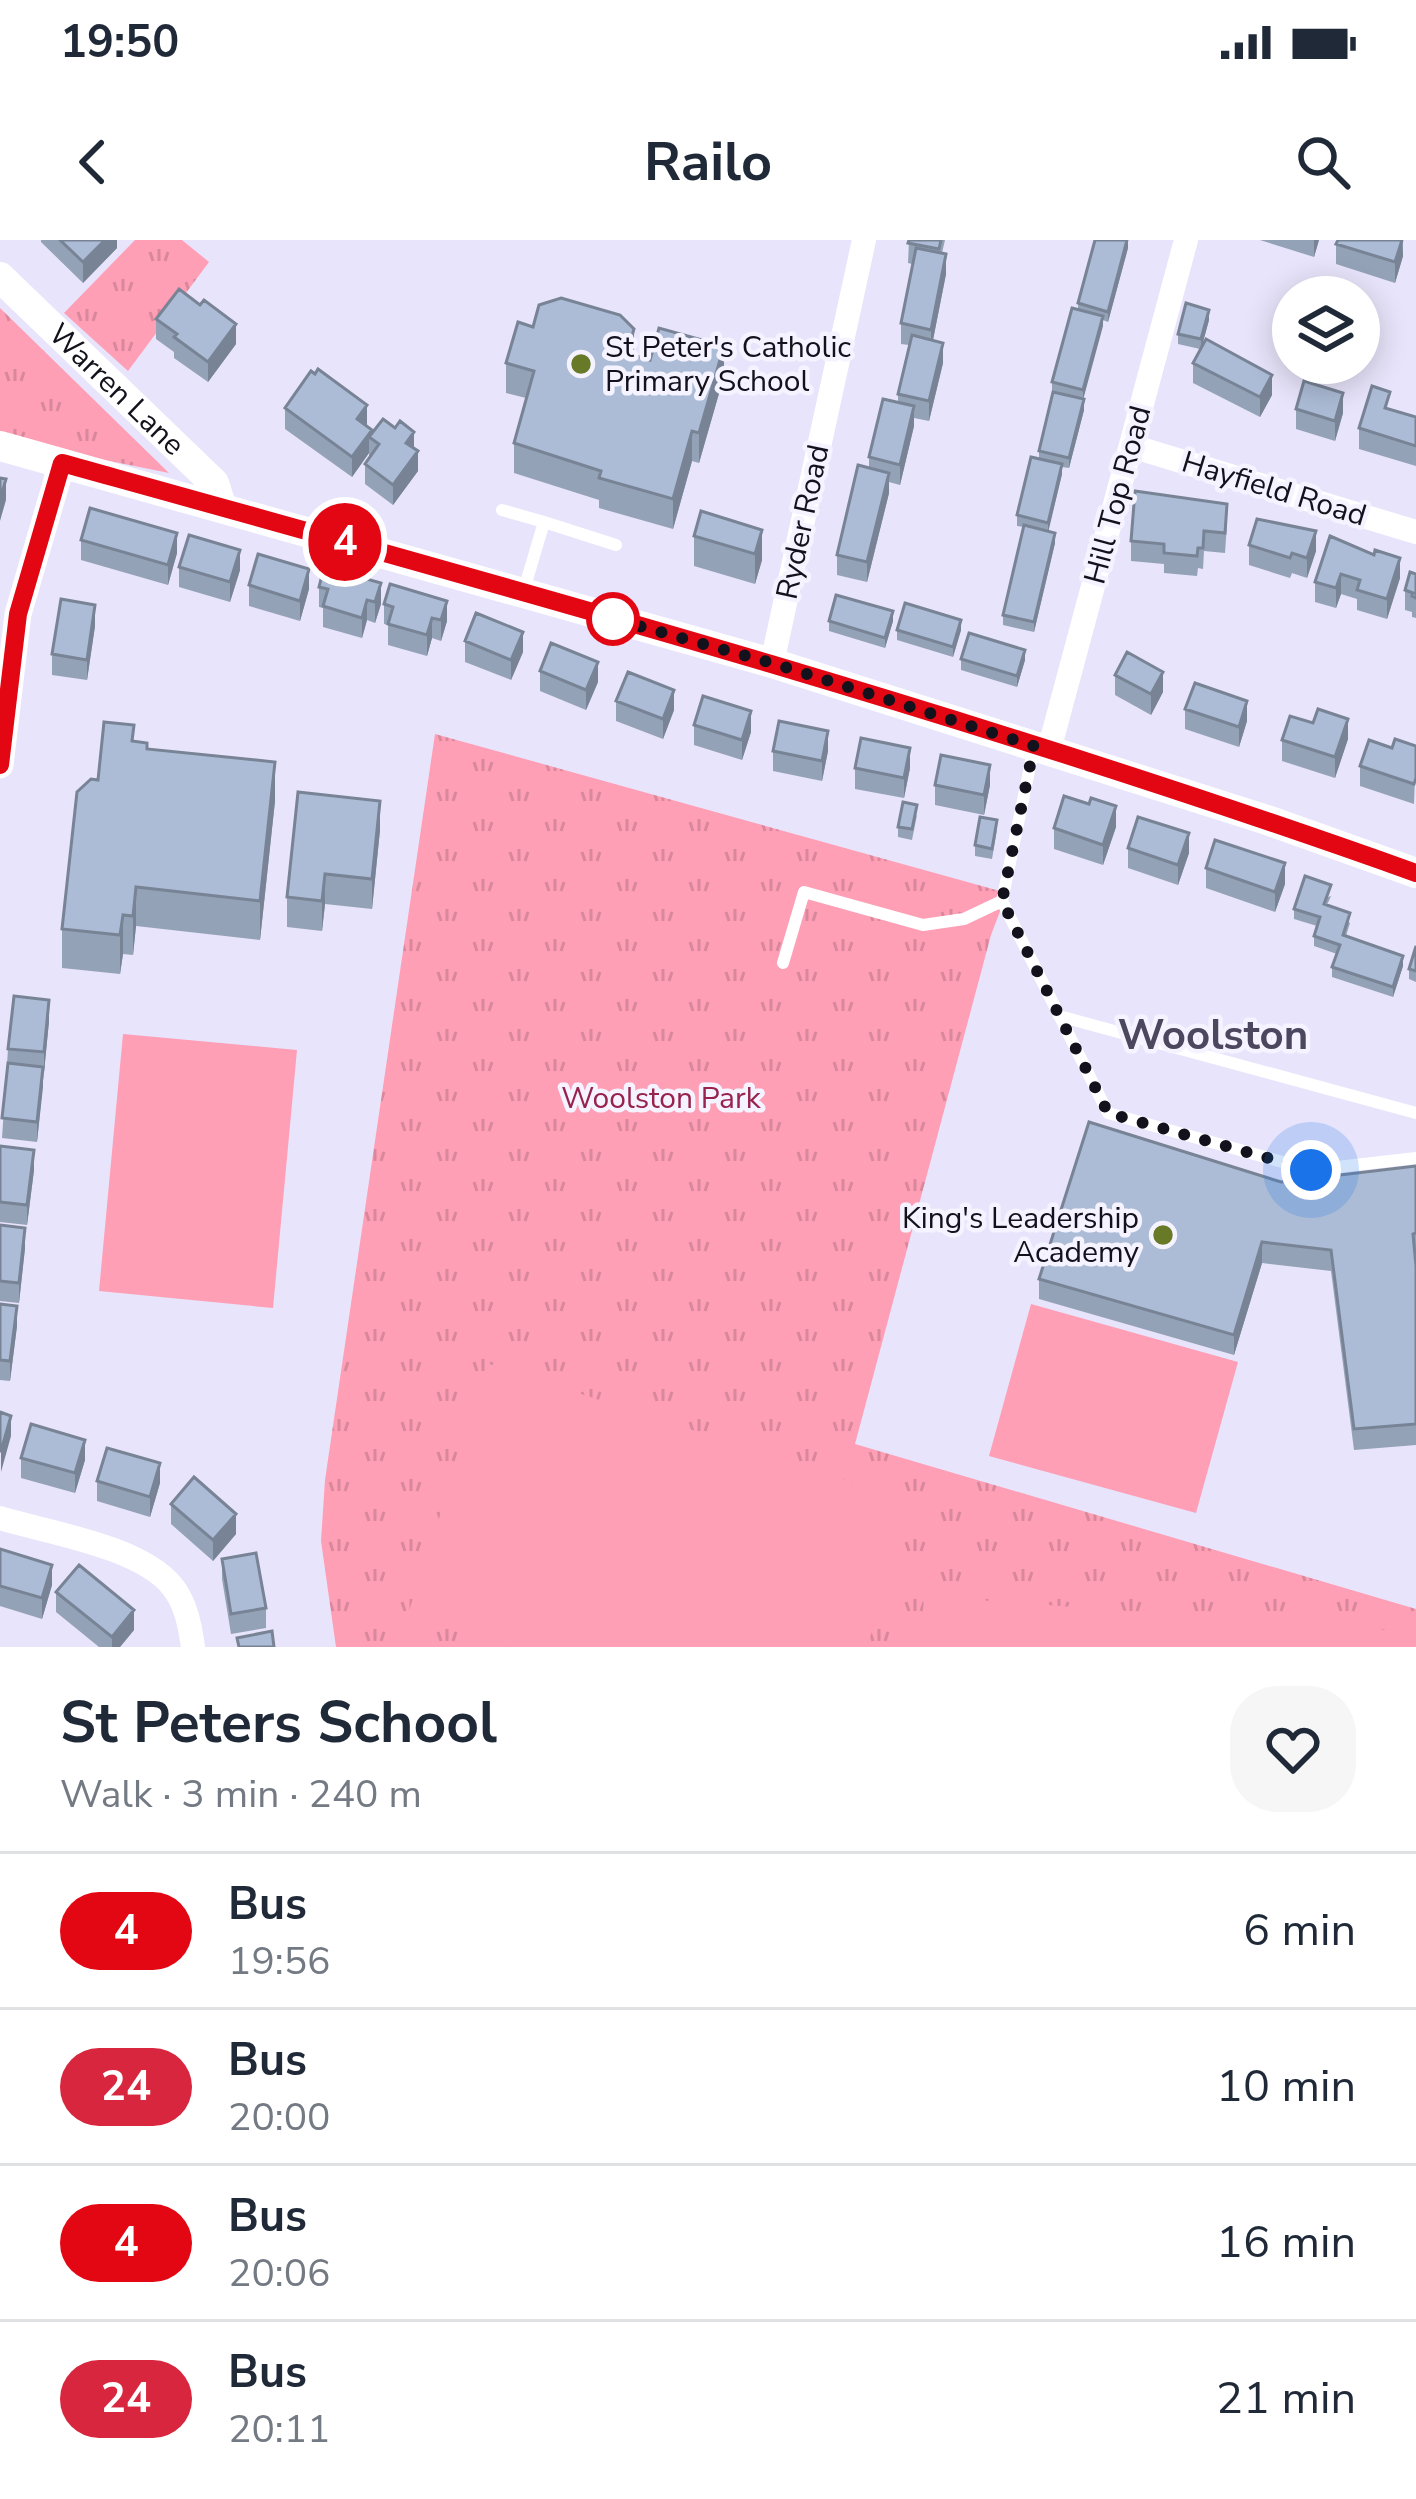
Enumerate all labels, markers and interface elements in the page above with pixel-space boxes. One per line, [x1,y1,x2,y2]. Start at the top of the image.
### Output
text: 19:50 [60,12,179,73]
text: Railo [644,125,772,199]
icon: back [60,129,126,195]
icon: search [1290,129,1356,195]
map controls [1272,276,1380,384]
button: layers [1272,276,1380,384]
street label: Warren Lane [40,314,194,465]
place label: St Peter's Catholic Primary School [605,327,851,402]
marker: St Peter's Catholic Primary School [568,351,594,377]
street label: Hill Top Road [1075,401,1161,589]
street label: Ryder Road [767,441,839,603]
street label: Hayfield Road [1177,442,1371,536]
line badge: 4 [306,503,384,581]
text: 4 [332,513,358,570]
unlabelled marker [588,594,638,644]
district label: Woolston [1118,1007,1308,1064]
park label: Woolston Park [561,1078,762,1119]
your location [1281,1140,1341,1200]
place label: King's Leadership Academy [902,1198,1140,1273]
marker: King's Leadership Academy [1150,1222,1176,1248]
text: St Peters School [60,1684,497,1762]
button: heart [1230,1686,1356,1812]
text: Walk · 3 min · 240 m [60,1768,422,1821]
text: Bus [228,1874,307,1935]
text: 6 min [1243,1900,1356,1961]
text: 4 [113,1902,139,1959]
text: 19:56 [228,1935,331,1988]
text: Bus [228,2030,307,2091]
text: 10 min [1216,2056,1356,2117]
text: 24 [101,2058,151,2115]
text: 20:00 [228,2091,331,2144]
text: Bus [228,2186,307,2247]
text: 16 min [1216,2212,1356,2273]
text: 4 [113,2214,139,2271]
text: 20:06 [228,2247,331,2300]
text: Bus [228,2342,307,2403]
text: 21 min [1216,2368,1356,2429]
text: 24 [101,2370,151,2427]
text: 20:11 [228,2403,331,2456]

